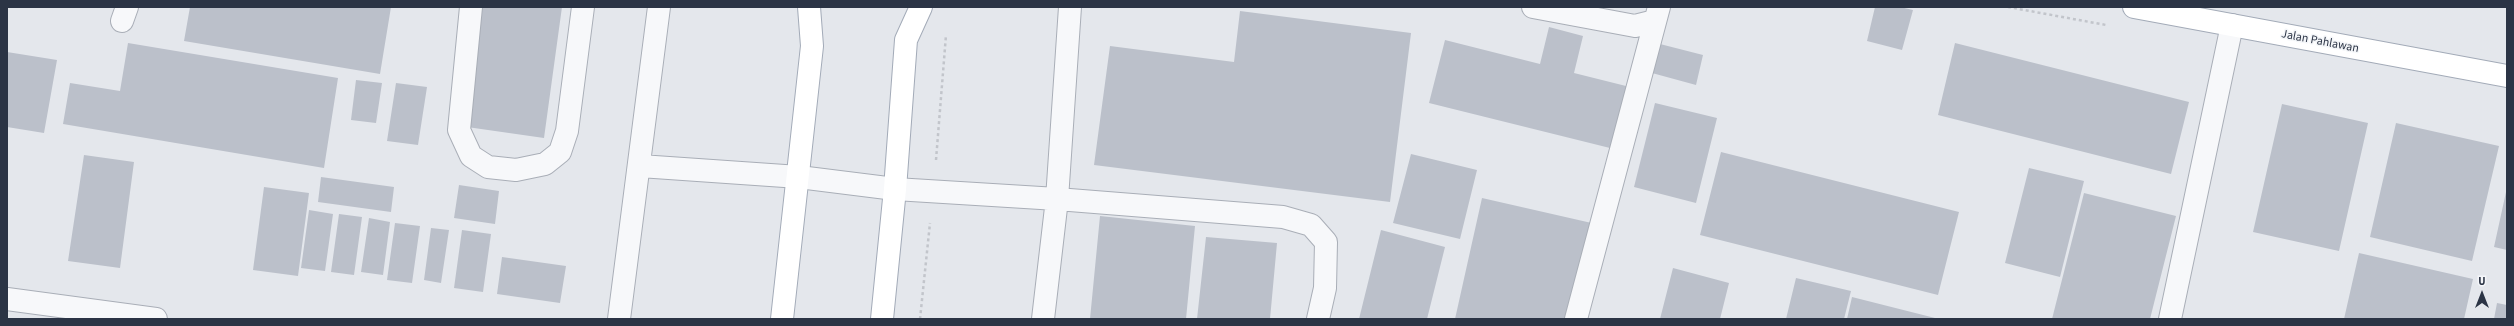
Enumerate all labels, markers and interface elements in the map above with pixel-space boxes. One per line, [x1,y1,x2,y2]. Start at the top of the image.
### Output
street label: Jalan Pahlawan [2280,27,2360,57]
north arrow [2462,274,2502,314]
text: U [2478,274,2486,289]

